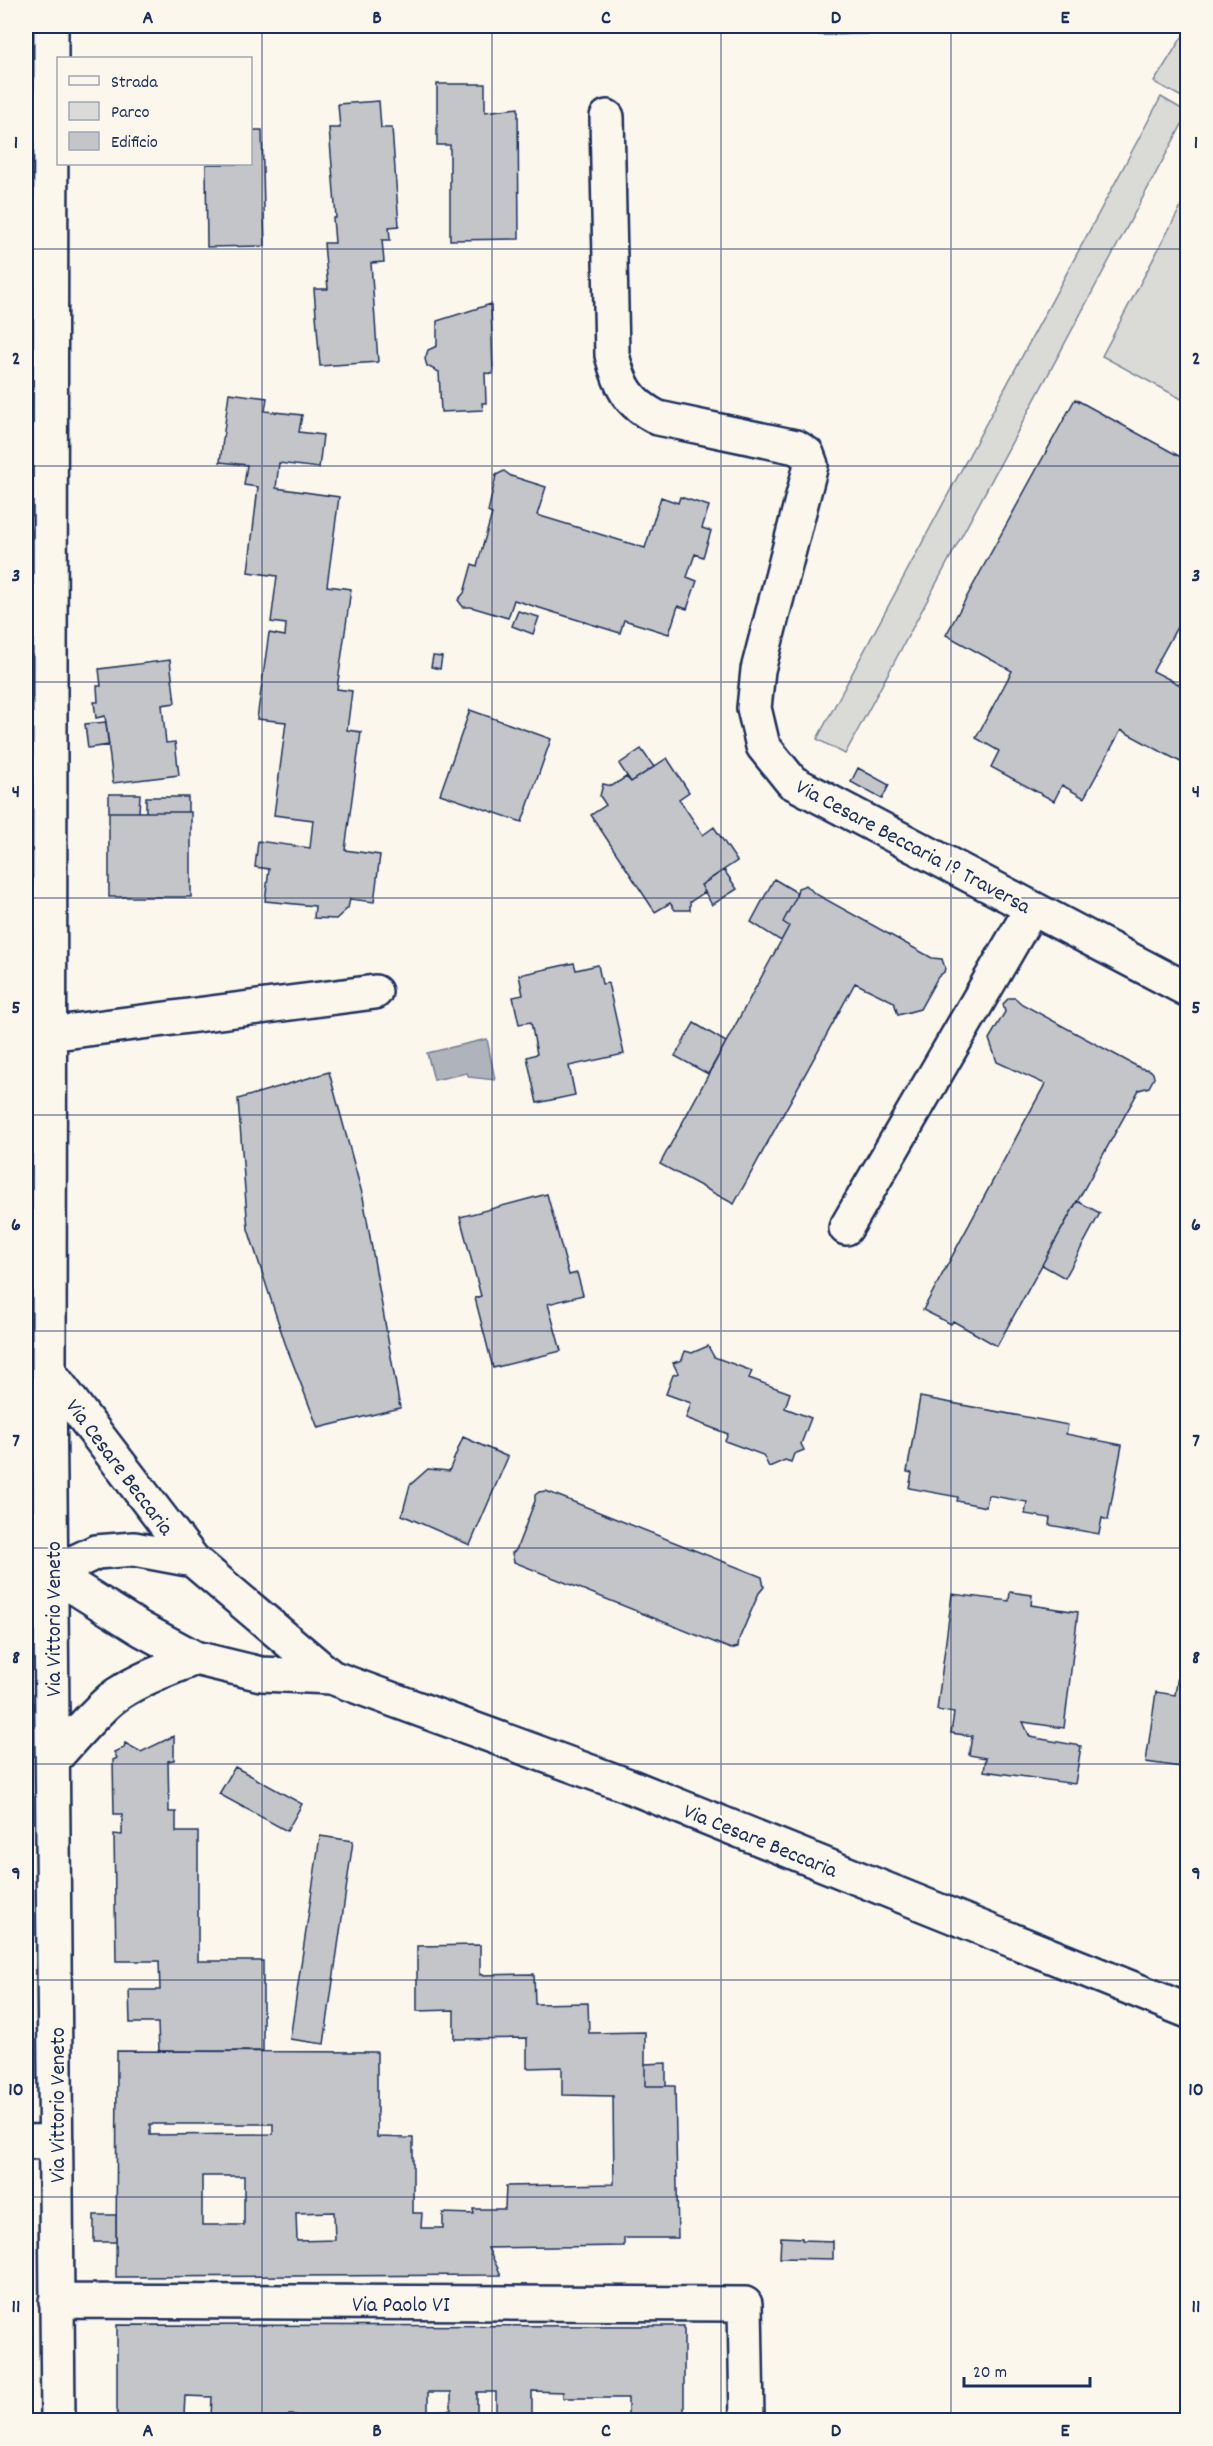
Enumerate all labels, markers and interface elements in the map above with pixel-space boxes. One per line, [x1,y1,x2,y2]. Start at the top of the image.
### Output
text: A [143,5,154,33]
text: B [372,5,382,33]
text: C [601,5,611,33]
text: D [831,5,842,33]
text: E [1060,5,1070,33]
legend [57,57,252,165]
text: Strada [111,71,158,96]
text: Parco [111,101,150,126]
text: 1 [14,130,18,158]
text: 1 [1194,130,1198,158]
text: Edificio [111,131,158,156]
text: 2 [12,346,20,374]
text: 2 [1192,346,1200,374]
text: 3 [12,563,20,591]
text: 3 [1192,563,1200,591]
street label: Via Cesare Beccaria 1º Traversa [789,773,1036,924]
text: 4 [12,779,20,807]
text: 4 [1192,779,1200,807]
text: 5 [11,995,21,1023]
text: 5 [1191,995,1201,1023]
text: 6 [11,1212,21,1240]
text: 6 [1191,1212,1201,1240]
street label: Via Cesare Beccaria [57,1393,180,1543]
text: 7 [12,1428,20,1456]
text: 7 [1192,1428,1200,1456]
street label: Via Vittorio Veneto [40,1541,71,1697]
text: 8 [12,1645,20,1673]
text: 8 [1192,1645,1200,1673]
street label: Via Cesare Beccaria [678,1797,842,1888]
text: 9 [11,1861,21,1889]
text: 9 [1191,1861,1201,1889]
street label: Via Vittorio Veneto [44,2027,75,2183]
text: 10 [8,2077,24,2105]
text: 10 [1188,2077,1204,2105]
street label: Via Paolo VI [352,2291,450,2322]
text: 11 [12,2294,20,2322]
text: 11 [1192,2294,1200,2322]
scale bar [964,2350,1090,2388]
text: 20 m [973,2361,1007,2386]
text: A [143,2418,154,2446]
text: B [372,2418,382,2446]
text: C [601,2418,611,2446]
text: D [831,2418,842,2446]
text: E [1060,2418,1070,2446]

